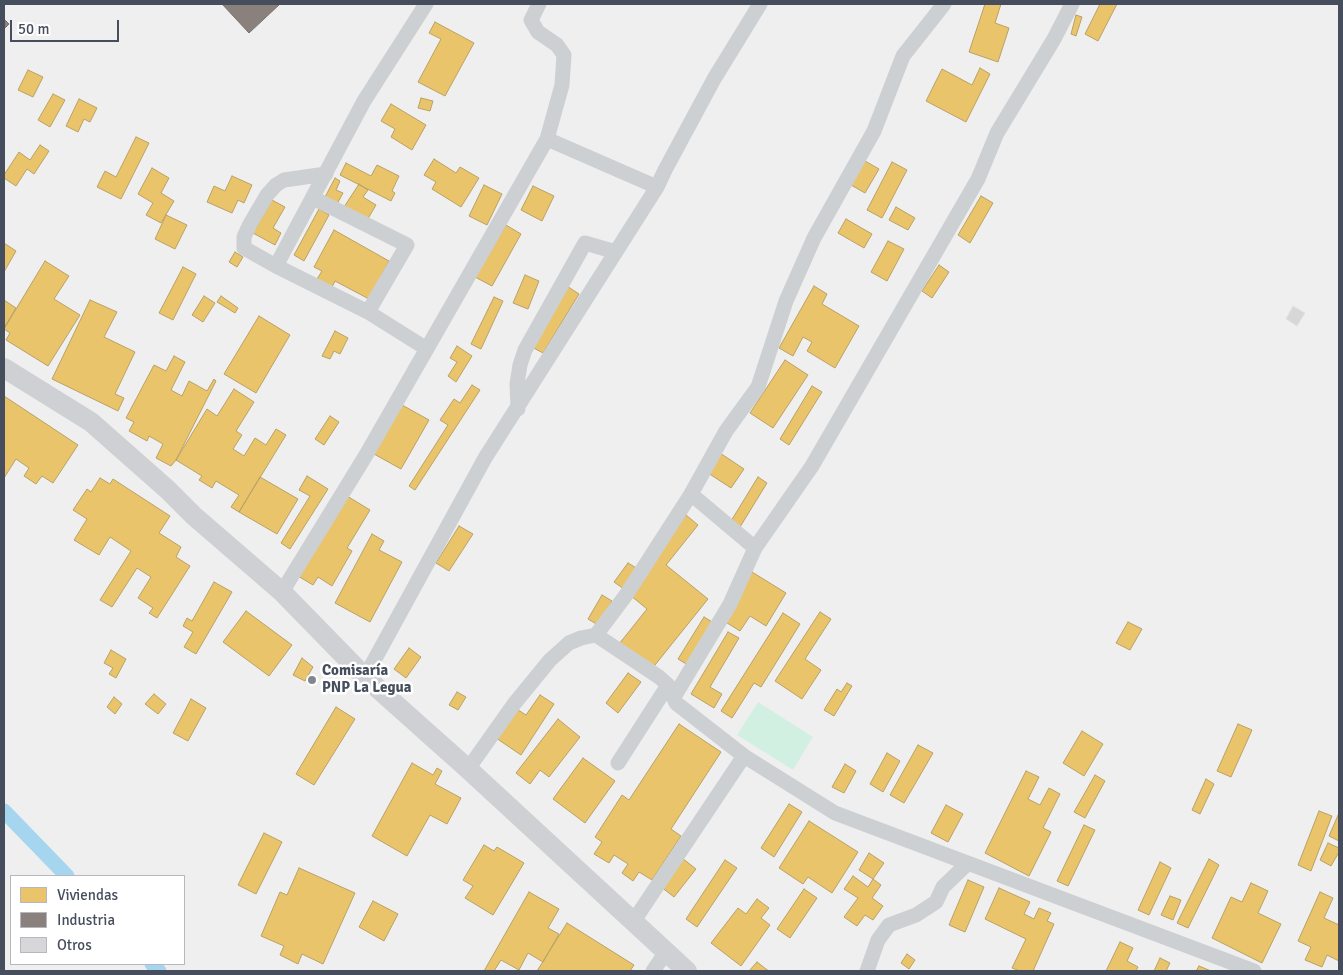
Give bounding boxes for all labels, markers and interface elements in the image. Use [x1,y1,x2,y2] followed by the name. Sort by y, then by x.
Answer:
[12,10,121,42] scale bar
[18,20,49,38] text: 50 m
[322,662,411,697] place label: Comisaría PNP La Legua
[306,674,318,686] marker: Comisaría PNP La Legua
[10,875,185,965] legend
[57,886,118,904] text: Viviendas
[57,911,115,929] text: Industria
[57,936,92,954] text: Otros

